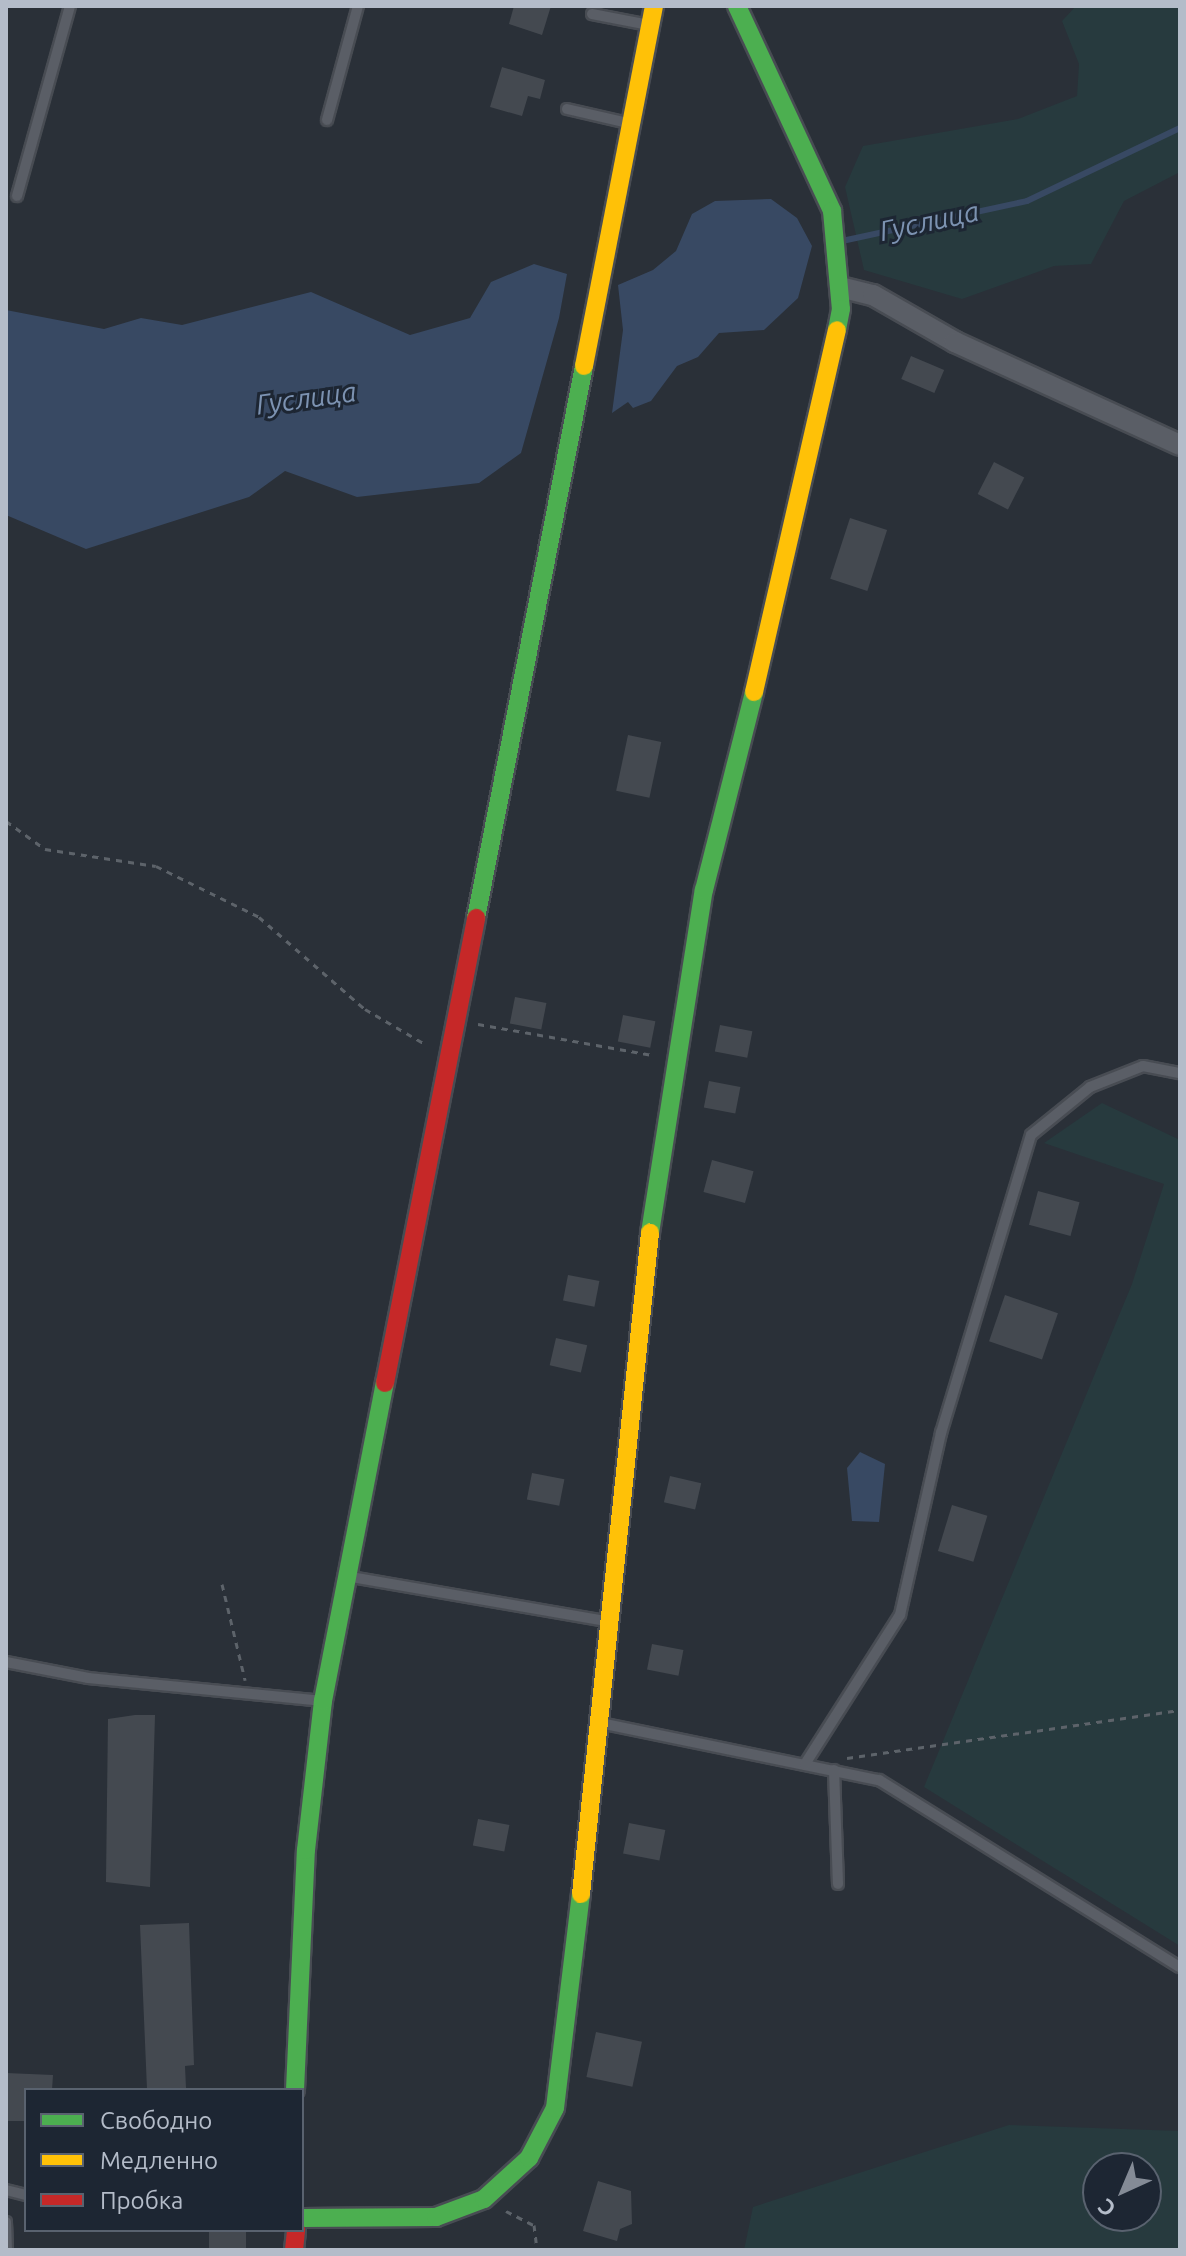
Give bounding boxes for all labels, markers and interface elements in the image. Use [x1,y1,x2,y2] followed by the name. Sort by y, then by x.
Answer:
[876,194,982,248] water label: Гуслица
[254,374,358,422] water label: Гуслица
[24,2088,304,2232] legend
[100,2107,212,2134] text: Свободно
[100,2147,218,2174] text: Медленно
[1082,2152,1162,2232] north arrow
[100,2187,183,2214] text: Пробка
[1093,2194,1120,2222] text: С

